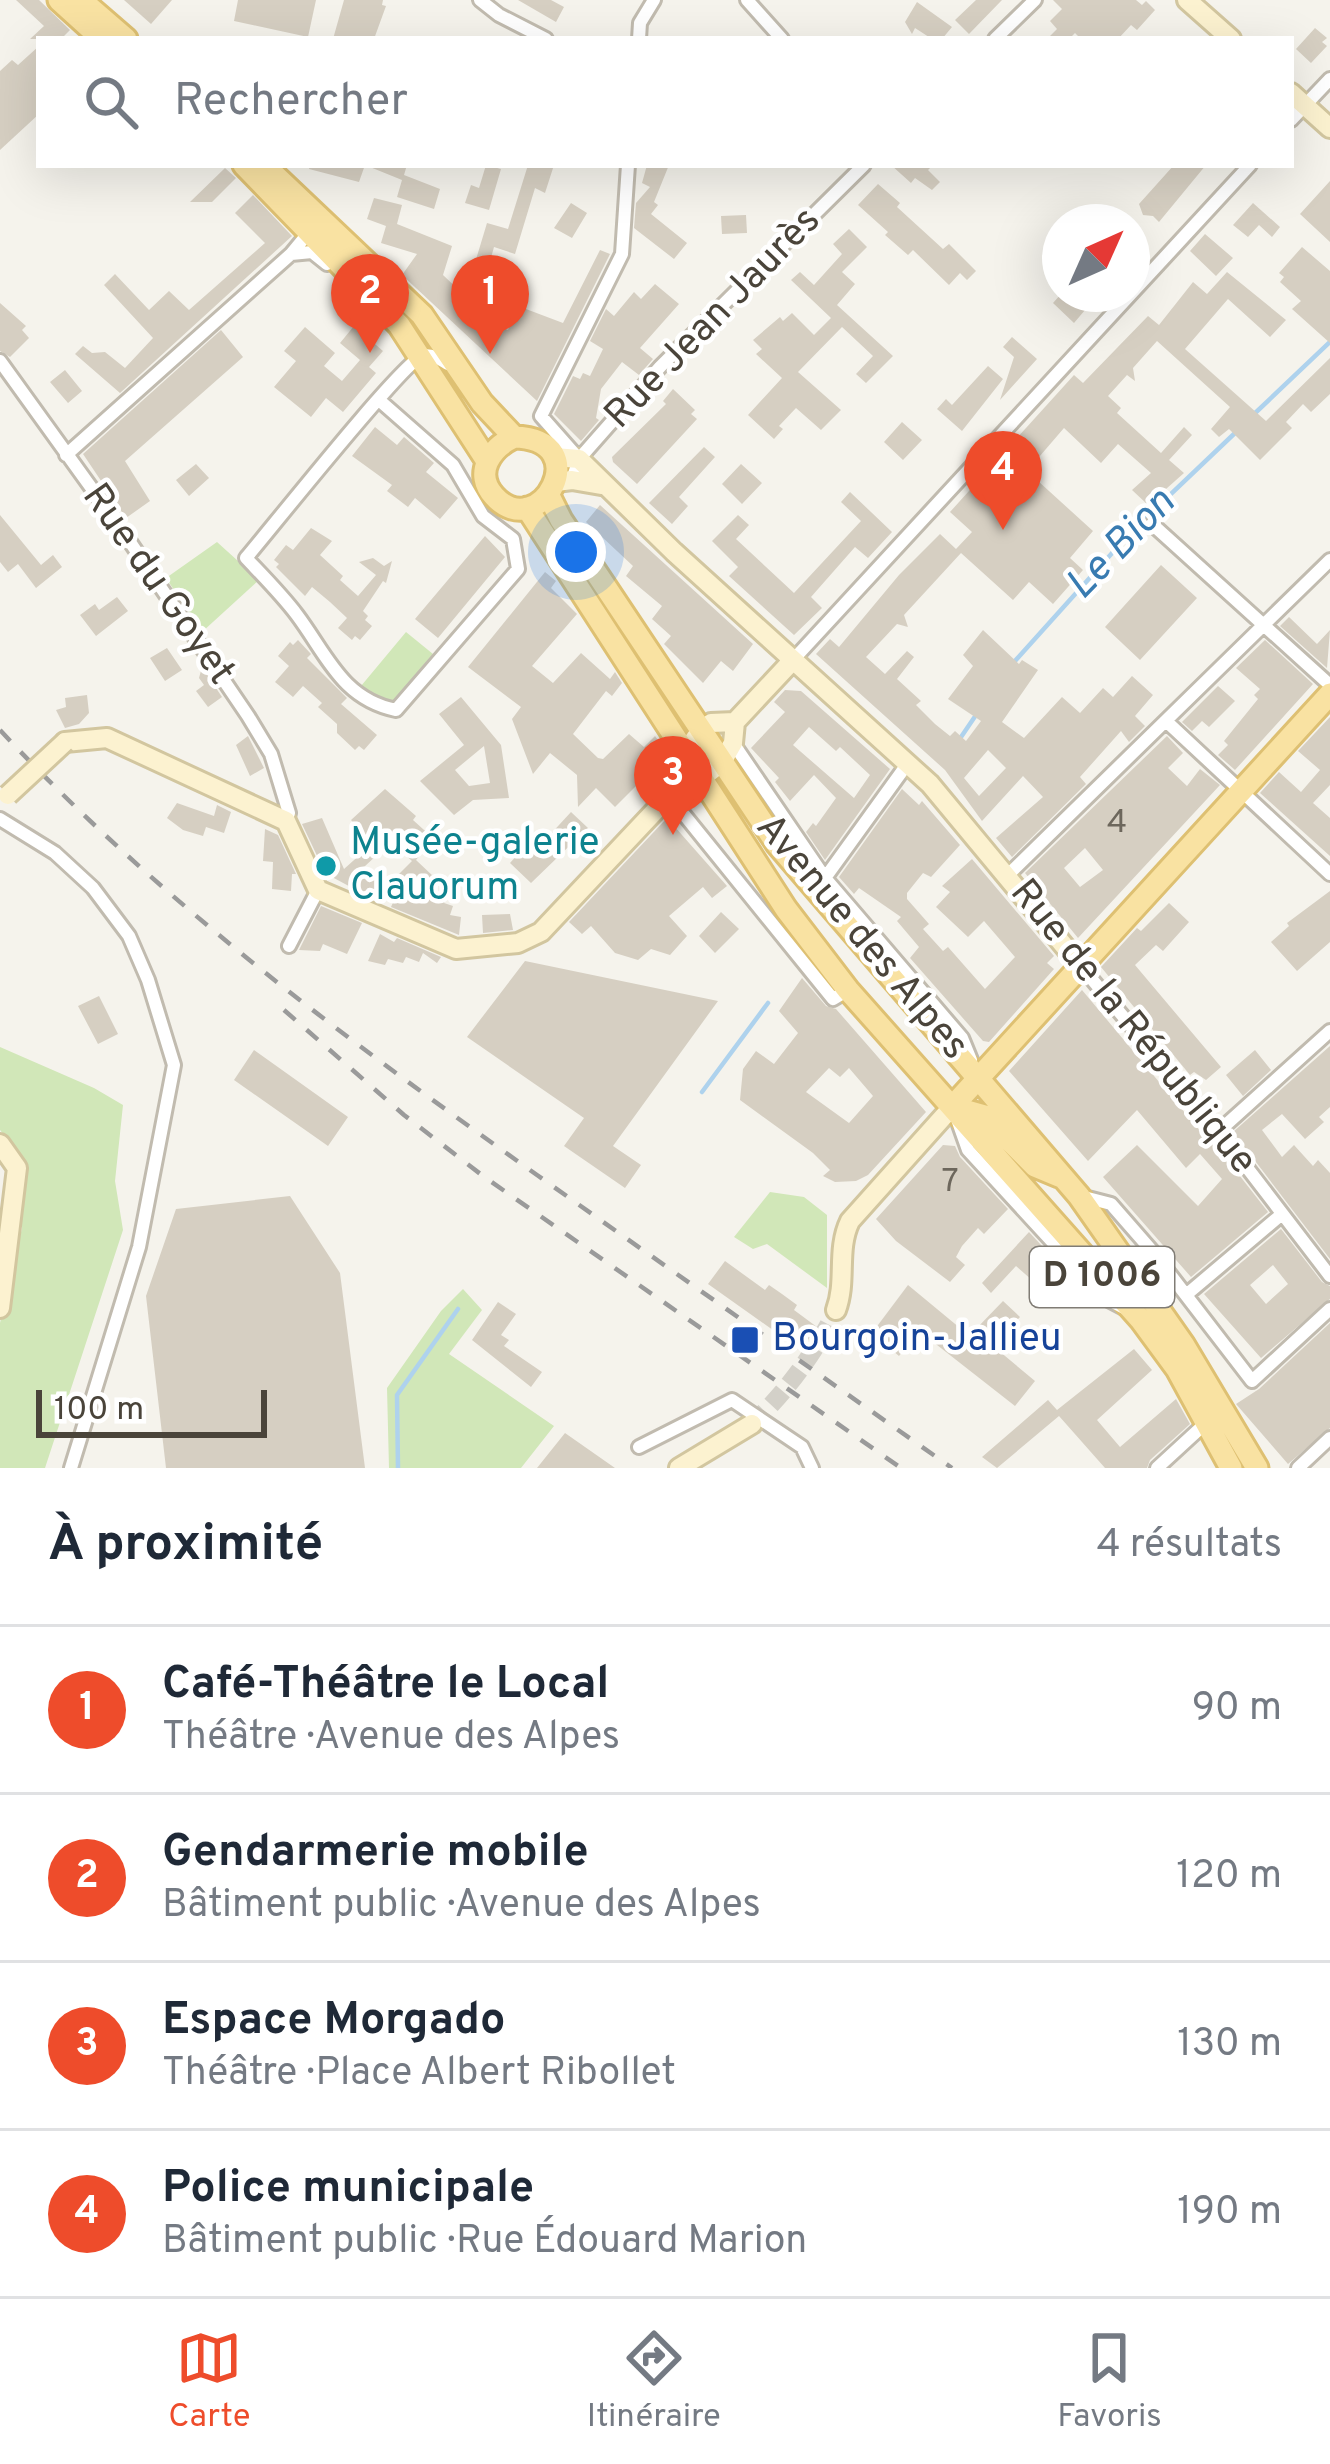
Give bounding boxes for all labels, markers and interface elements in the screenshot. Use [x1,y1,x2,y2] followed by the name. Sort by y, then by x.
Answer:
[36,36,1294,168] search box
[78,69,144,135] icon: search
[174,74,408,131] text: Rechercher
[596,198,832,440] street label: Rue Jean Jaurès
[1042,204,1150,312] north arrow
[331,254,409,353] pin: 2
[451,255,529,354] pin: 1
[964,431,1042,530] pin: 4
[70,475,244,695] street label: Rue du Goyet
[1056,478,1188,612] water label: Le Bion
[546,522,606,582] your location
[634,736,712,835] pin: 3
[1107,803,1127,845] house number: 4
[744,805,978,1071] street label: Avenue des Alpes
[350,820,600,914] place label: Musée-galerie Clauorum
[313,853,339,879] marker: Musée-galerie Clauorum
[998,870,1266,1186] street label: Rue de la République
[941,1162,959,1204] house number: 7
[1030,1247,1174,1307] road number: D 1006
[772,1316,1062,1365] place label: Bourgoin-Jallieu
[729,1324,761,1356] marker: Bourgoin-Jallieu
[36,1384,267,1437] scale bar
[54,1390,144,1432] text: 100 m
[48,1514,323,1579] text: À proximité
[1096,1522,1282,1571] text: 4 résultats
[162,1657,609,1714] text: Café-Théâtre le Local
[79,1685,95,1734] text: 1
[1192,1685,1282,1734] text: 90 m
[162,1714,620,1763] text: Théâtre · Avenue des Alpes
[162,1825,589,1882] text: Gendarmerie mobile
[75,1853,99,1902] text: 2
[1176,1853,1282,1902] text: 120 m
[162,1882,761,1931] text: Bâtiment public · Avenue des Alpes
[162,1993,505,2050] text: Espace Morgado
[75,2021,99,2070] text: 3
[1177,2021,1282,2070] text: 130 m
[162,2050,676,2099] text: Théâtre · Place Albert Ribollet
[162,2161,534,2218] text: Police municipale
[74,2189,100,2238] text: 4
[1177,2189,1282,2238] text: 190 m
[162,2218,807,2267] text: Bâtiment public · Rue Édouard Marion
[168,2325,251,2439] tab: Carte
[587,2325,721,2439] tab: Itinéraire
[1057,2325,1162,2439] tab: Favoris

